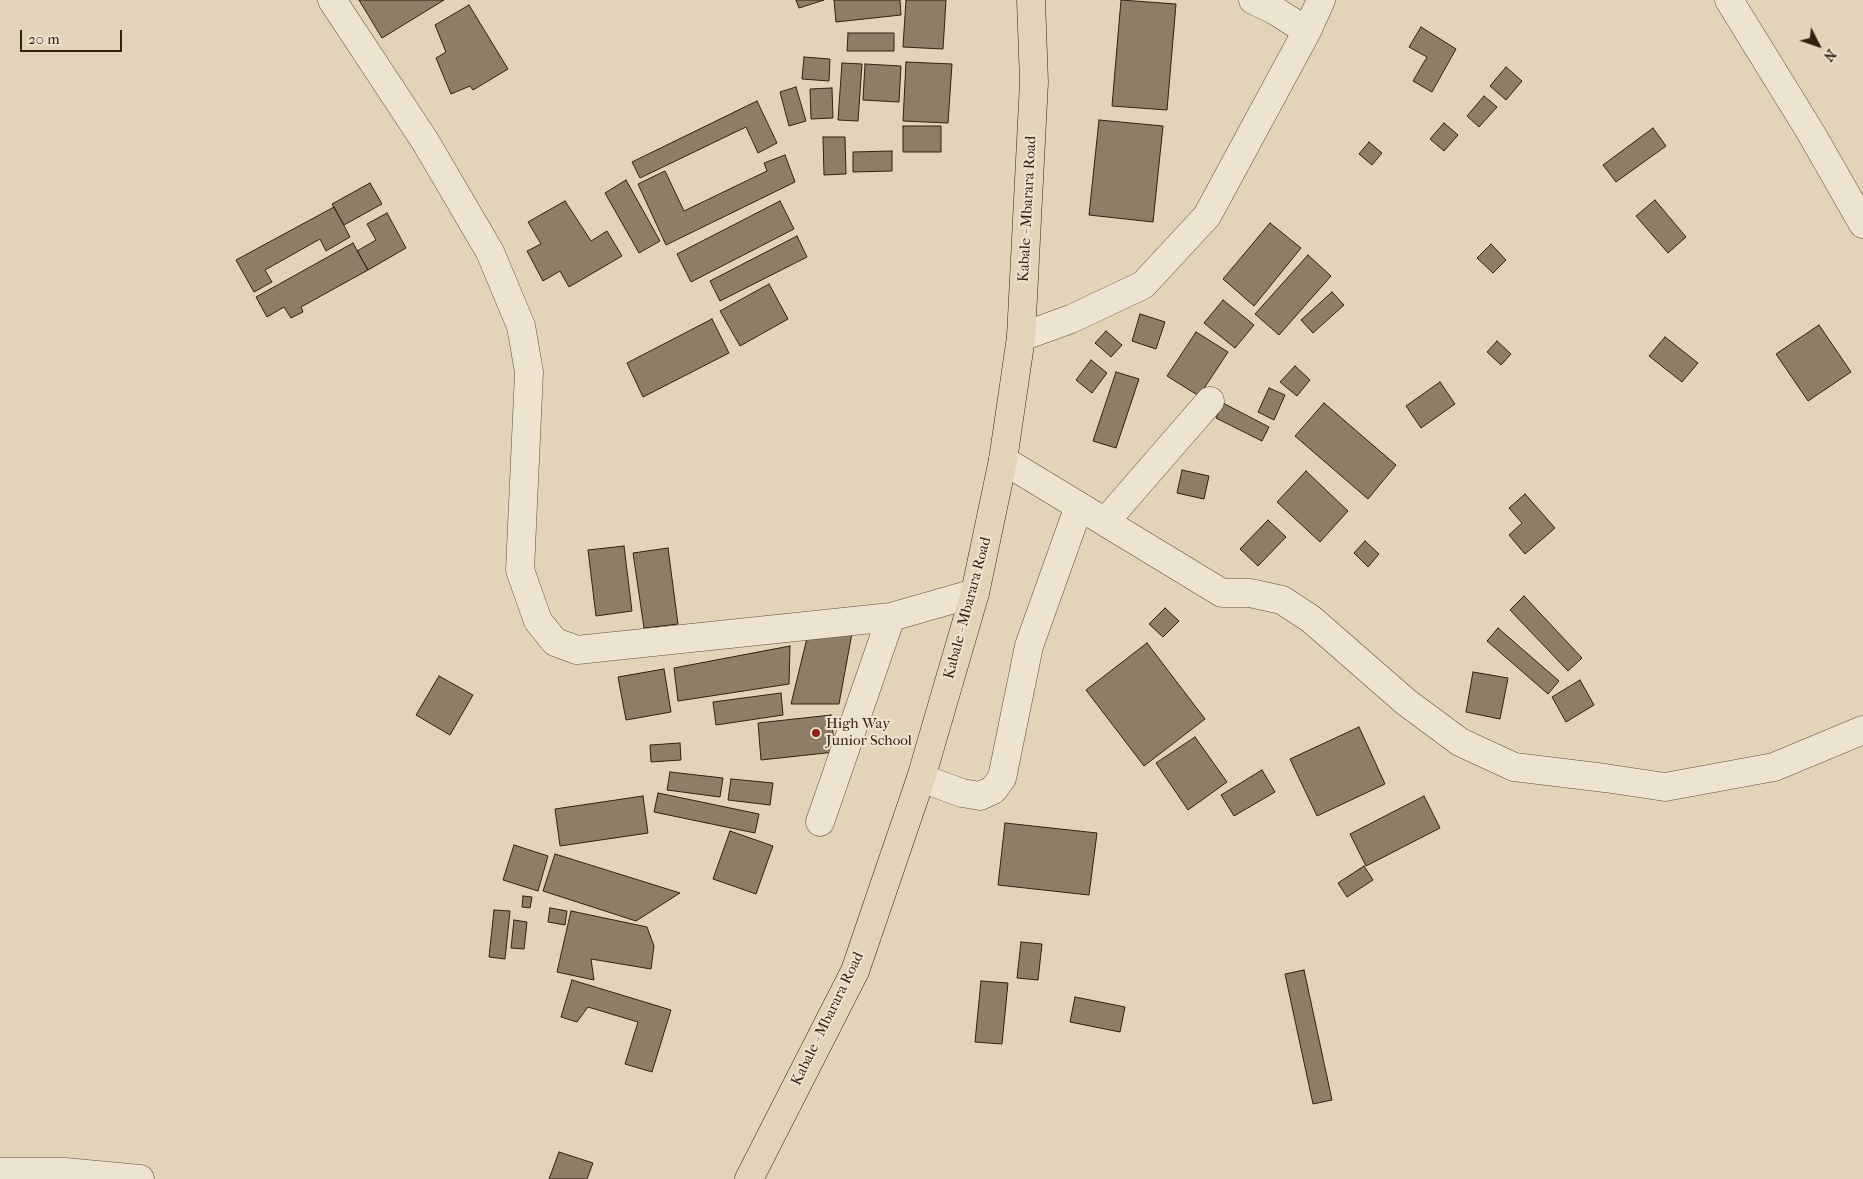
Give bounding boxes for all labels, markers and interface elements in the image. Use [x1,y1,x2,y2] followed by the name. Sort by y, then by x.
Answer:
[22,20,125,52] scale bar
[1793,20,1843,70] north arrow
[28,30,60,48] text: 20 m
[1820,46,1840,65] text: N
[1015,135,1041,283] street label: Kabale - Mbarara Road
[940,535,996,681] street label: Kabale - Mbarara Road
[826,715,912,750] place label: High Way Junior School
[810,727,822,739] marker: High Way Junior School
[788,949,868,1089] street label: Kabale - Mbarara Road

